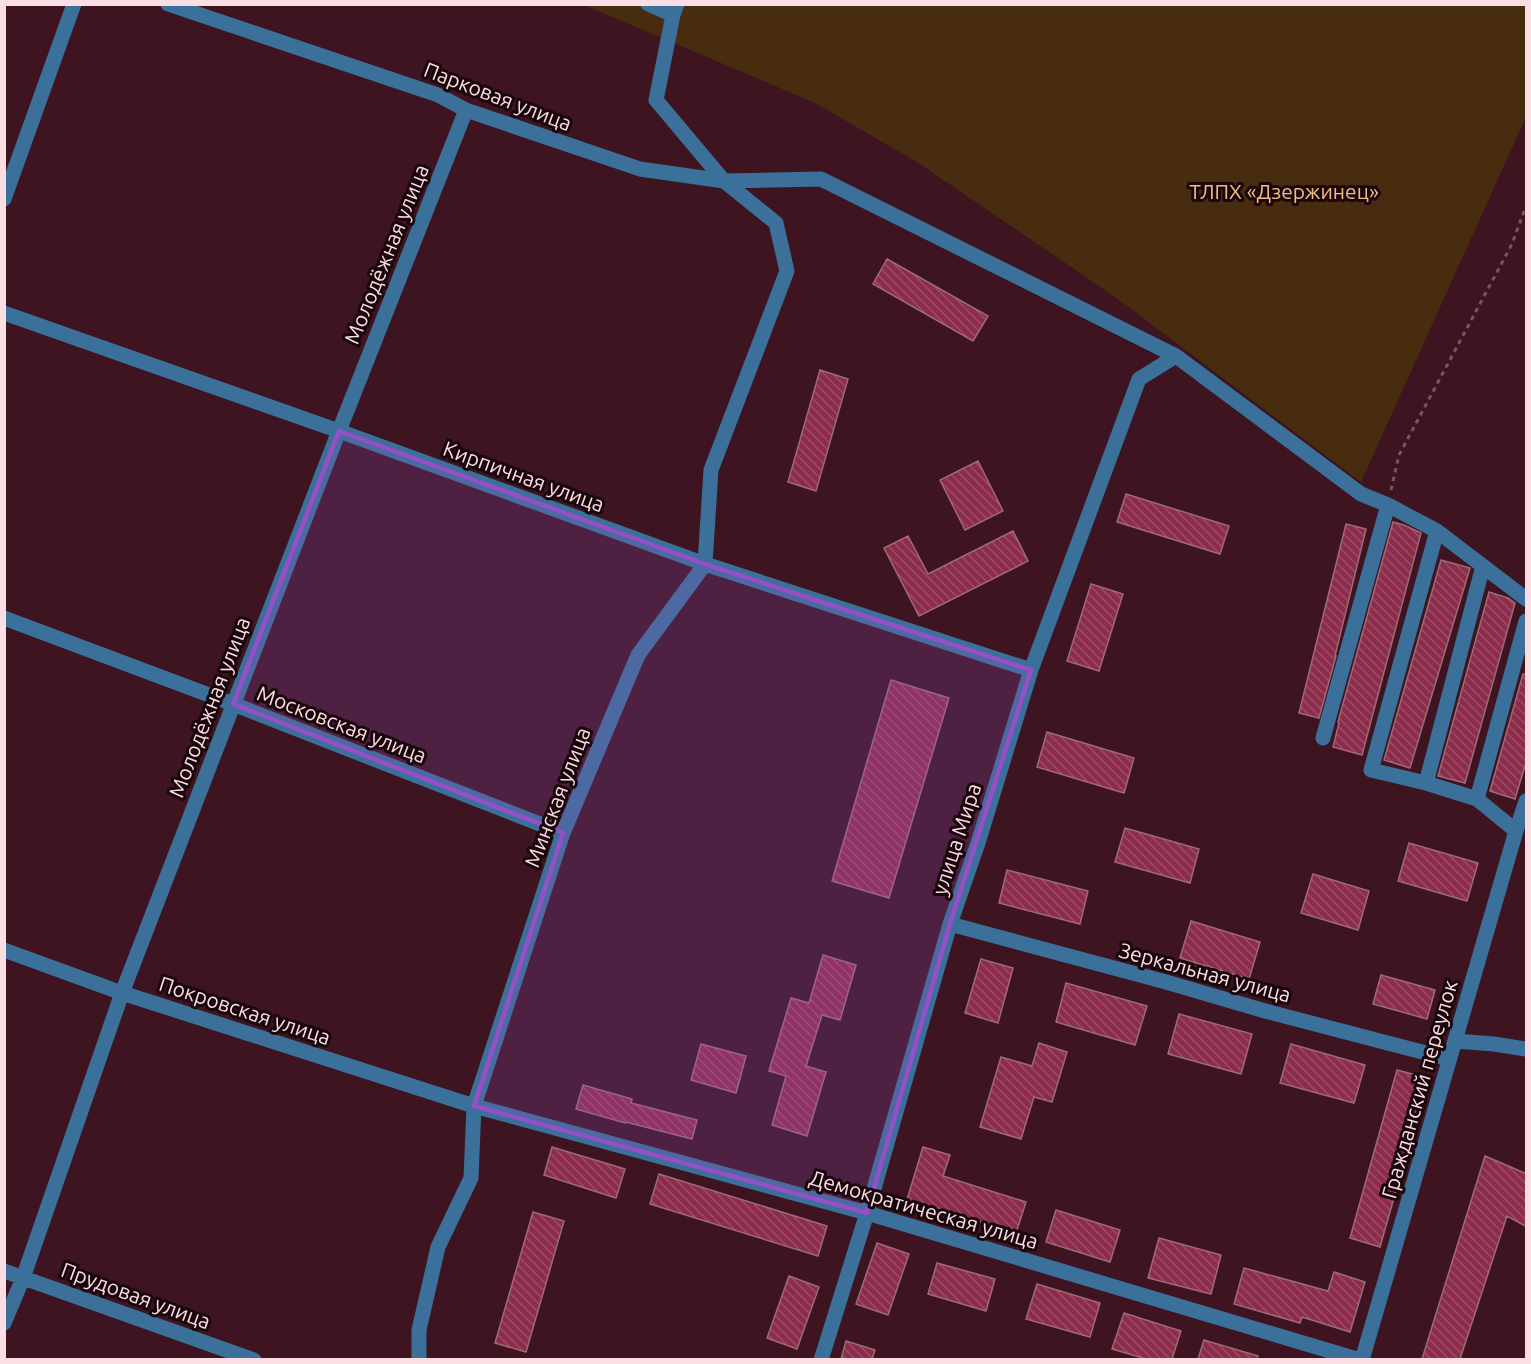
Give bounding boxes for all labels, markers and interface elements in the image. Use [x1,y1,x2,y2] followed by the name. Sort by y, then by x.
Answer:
[421,57,575,135] street label: Парковая улица
[339,161,433,347] street label: Молодёжная улица
[1189,179,1379,203] park label: ТЛПХ «Дзержинец»
[440,436,608,516] street label: Кирпичная улица
[164,613,254,801] street label: Молодёжная улица
[254,681,430,767] street label: Московская улица
[519,724,595,870] street label: Минская улица
[927,780,985,898] street label: улица Мира
[1116,937,1294,1007] street label: Зеркальная улица
[156,971,334,1049] street label: Покровская улица
[1376,977,1462,1201] street label: Гражданский переулок
[807,1165,1041,1253] street label: Демократическая улица
[58,1257,214,1333] street label: Прудовая улица

